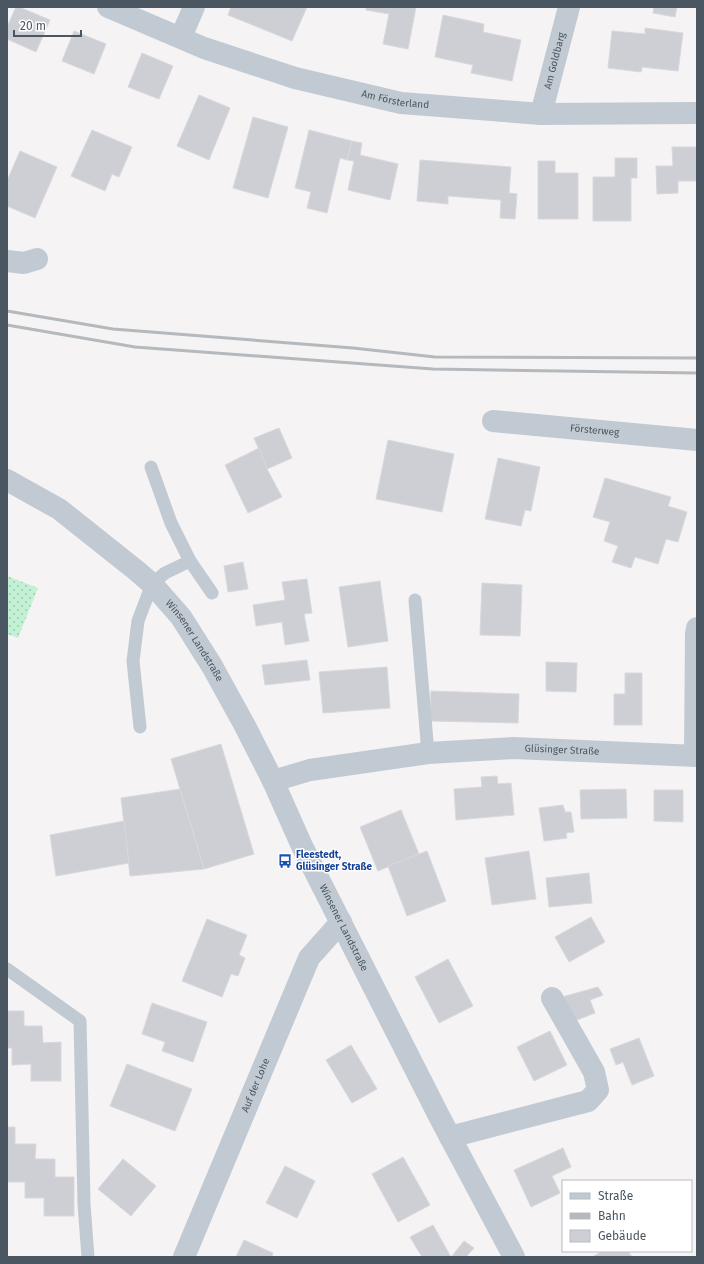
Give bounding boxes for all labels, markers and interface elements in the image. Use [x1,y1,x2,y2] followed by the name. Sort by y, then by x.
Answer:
[14,12,81,38] scale bar
[20,19,46,33] text: 20 m
[542,30,568,90] street label: Am Goldbarg
[360,88,430,111] street label: Am Försterland
[569,422,621,439] street label: Försterweg
[163,597,225,684] street label: Winsener Landstraße
[524,742,600,758] street label: Glüsinger Straße
[296,849,373,873] place label: Fleestedt, Glüsinger Straße
[277,853,293,869] bus stop icon: Fleestedt, Glüsinger Straße
[316,882,371,973] street label: Winsener Landstraße
[239,1057,272,1114] street label: Auf der Lohe
[562,1180,692,1252] legend
[598,1189,633,1203] text: Straße
[598,1209,626,1223] text: Bahn
[598,1229,646,1243] text: Gebäude

